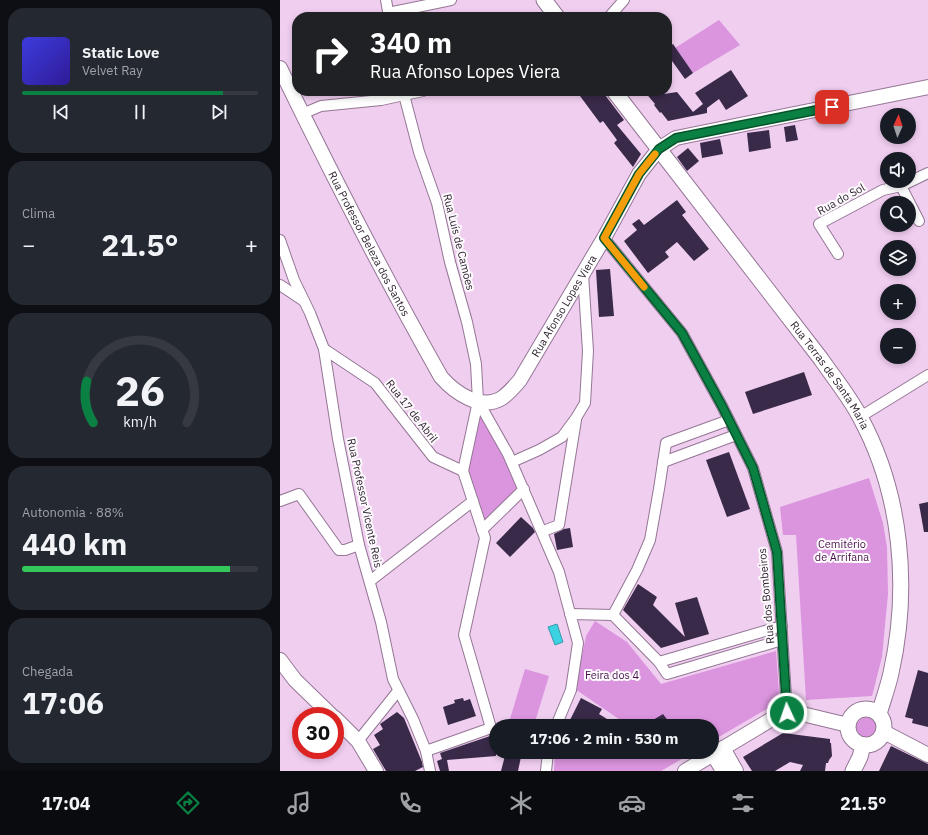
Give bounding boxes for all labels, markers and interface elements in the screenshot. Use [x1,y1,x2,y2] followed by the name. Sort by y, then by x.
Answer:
[370,24,452,61] text: 340 m
[304,28,356,80] icon: right
[82,43,159,62] text: Static Love
[370,60,560,83] text: Rua Afonso Lopes Viera
[82,62,143,79] text: Velvet Ray
[815,90,849,124] pin
[821,96,843,118] icon: arrive
[50,101,72,123] icon: previous
[129,101,151,123] icon: pause
[208,101,230,123] icon: next
[880,108,916,144] north arrow
[880,108,916,364] map controls
[880,152,916,188] button: sound
[325,169,413,319] street label: Rua Professor Beleza dos Santos
[815,180,867,218] street label: Rua do Sol
[440,192,478,292] street label: Rua Luís de Camões
[880,196,916,232] button: search
[22,205,55,222] text: Clima
[101,225,179,264] text: 21.5°
[22,230,35,259] text: −
[245,230,258,259] text: +
[880,240,916,276] button: layers
[528,252,600,359] street label: Rua Afonso Lopes Viera
[880,284,916,320] button: +
[787,318,872,432] street label: Rua Terras de Santa Maria
[880,328,916,364] button: −
[115,363,165,417] text: 26
[383,377,441,445] street label: Rua 17 de Abril
[123,412,157,431] text: km/h
[344,437,386,569] street label: Rua Professor Vicente Reis
[22,504,124,521] text: Autonomia · 88%
[22,524,127,563] text: 440 km
[815,537,869,564] park label: Cemitério de Arrifana
[755,548,777,644] street label: Rua dos Bombeiros
[22,663,73,680] text: Chegada
[585,668,640,682] park label: Feira dos 4
[22,683,104,722] text: 17:06
[766,692,808,734] position arrow
[292,707,344,759] speed limit sign: 30
[530,729,678,748] text: 17:06 · 2 min · 530 m
[174,789,202,817] icon: directions
[285,789,313,817] icon: music
[396,789,424,817] icon: phone
[507,789,535,817] icon: climate
[618,789,646,817] icon: car
[729,789,757,817] icon: filters
[42,792,91,815] text: 17:04
[840,792,886,815] text: 21.5°

